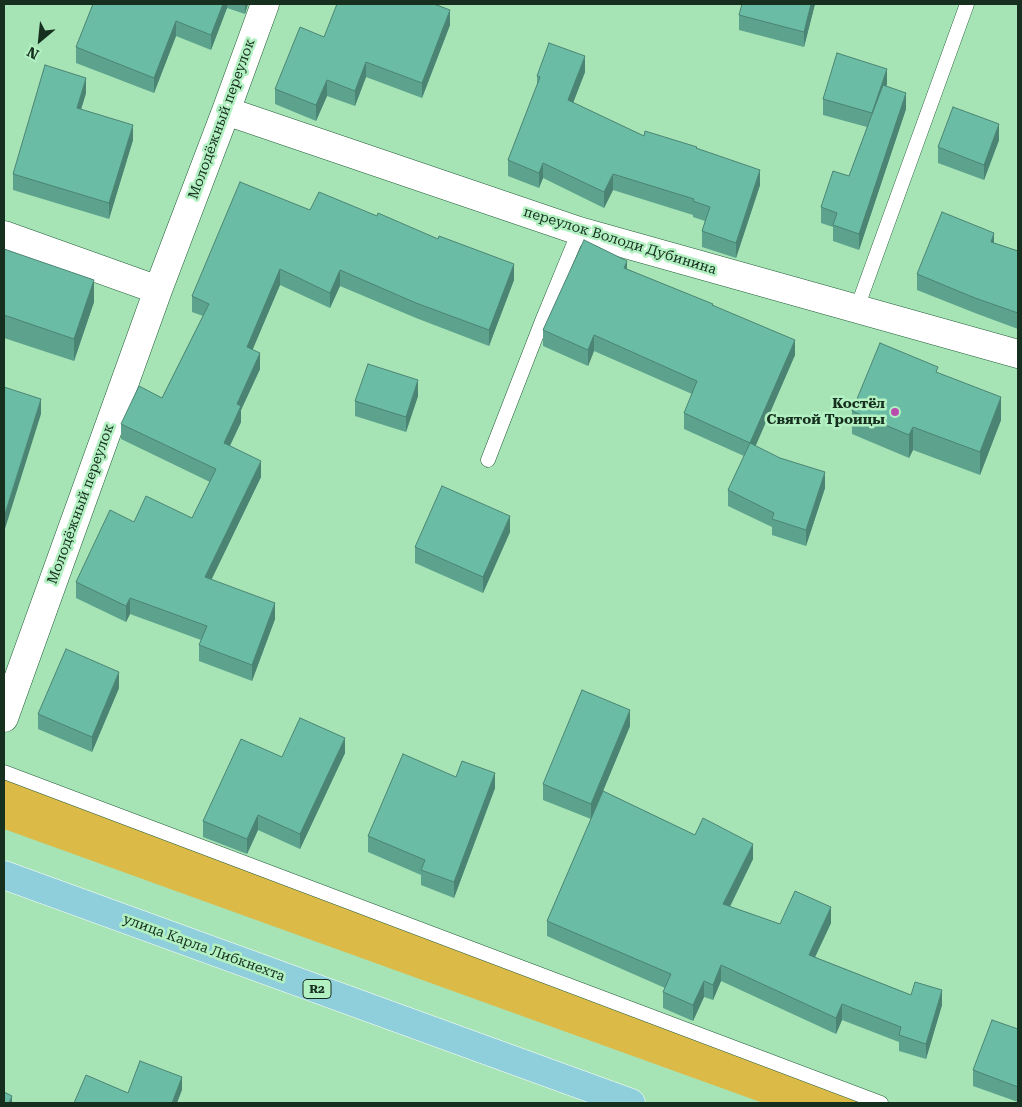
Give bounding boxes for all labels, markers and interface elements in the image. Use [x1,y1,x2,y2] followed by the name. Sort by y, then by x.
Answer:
[15,15,65,65] north arrow
[185,36,259,202] street label: Молодёжный переулок
[24,44,41,63] text: N
[522,204,718,278] street label: переулок Володи Дубинина
[767,396,885,428] place label: Костёл Святой Троицы
[889,406,901,418] marker: Костёл Святой Троицы
[44,421,118,587] street label: Молодёжный переулок
[121,911,287,985] street label: улица Карла Либкнехта
[303,980,331,999] road number: R2

